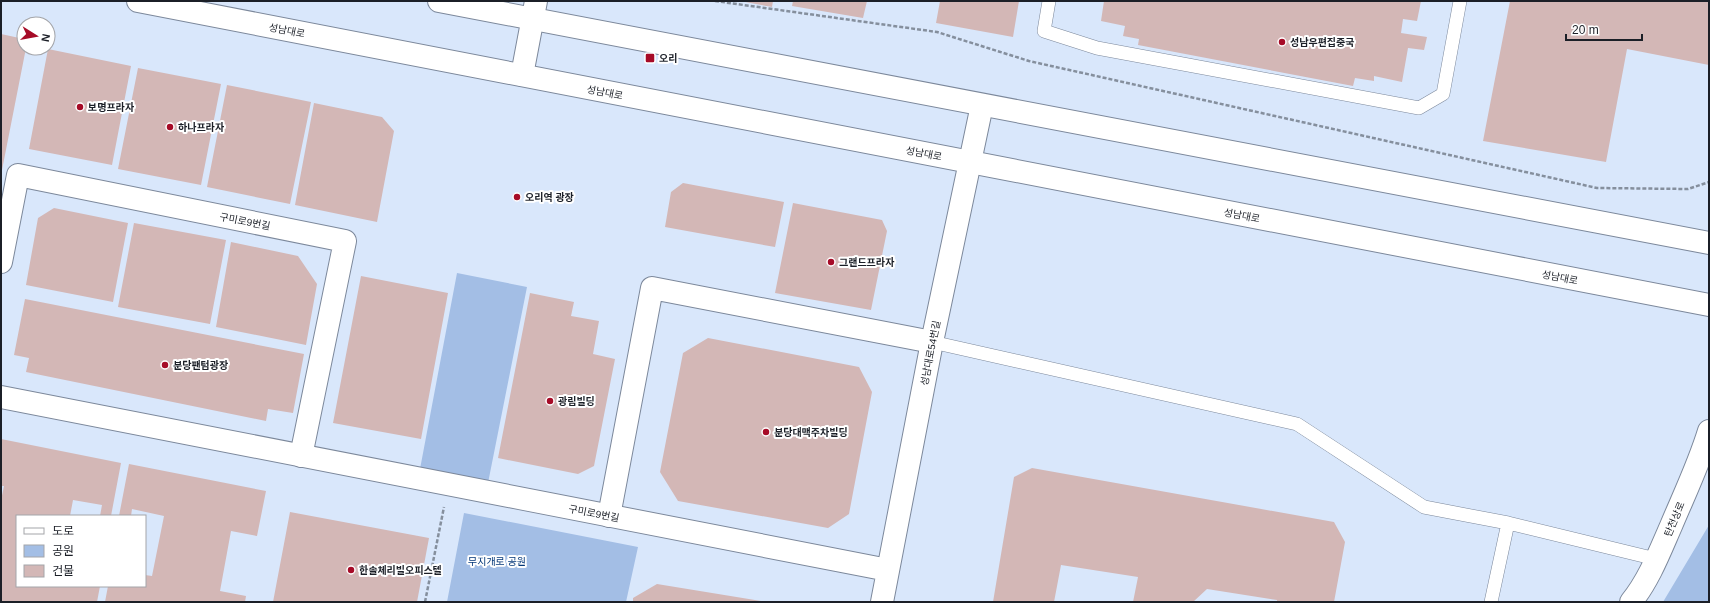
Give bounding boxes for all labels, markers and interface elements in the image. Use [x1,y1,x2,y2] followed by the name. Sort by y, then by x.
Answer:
[16,16,56,56] north arrow
[1566,16,1642,42] scale bar
[268,22,306,39] street label: 성남대로
[1572,23,1599,37] text: 20 m
[39,33,52,43] text: N
[1277,37,1287,47] marker: 성남우편집중국
[1290,37,1354,48] place label: 성남우편집중국
[644,52,656,64] marker: 오리
[659,53,677,64] place label: 오리
[586,84,624,101] street label: 성남대로
[75,102,85,112] marker: 보명프라자
[88,102,135,113] place label: 보명프라자
[165,122,175,132] marker: 하나프라자
[178,122,225,133] place label: 하나프라자
[905,145,943,162] street label: 성남대로
[512,192,522,202] marker: 오리역 광장
[525,192,574,203] place label: 오리역 광장
[1223,207,1261,224] street label: 성남대로
[219,211,271,232] street label: 구미로9번길
[826,257,836,267] marker: 그랜드프라자
[839,257,895,268] place label: 그랜드프라자
[1541,269,1579,286] street label: 성남대로
[919,319,942,387] street label: 성남대로54번길
[160,360,170,370] marker: 분당팬텀광장
[173,360,228,371] place label: 분당팬텀광장
[545,396,555,406] marker: 광림빌딩
[558,396,595,407] place label: 광림빌딩
[761,427,771,437] marker: 분당대맥주차빌딩
[774,427,848,438] place label: 분당대맥주차빌딩
[1662,500,1687,538] street label: 탄천상로
[568,503,620,524] street label: 구미로9번길
[16,515,146,587] legend
[52,524,74,538] text: 도로
[52,544,74,558] text: 공원
[468,556,526,567] park label: 무지개로 공원
[52,564,74,578] text: 건물
[346,565,356,575] marker: 한솔체리빌오피스텔
[359,565,442,576] place label: 한솔체리빌오피스텔

